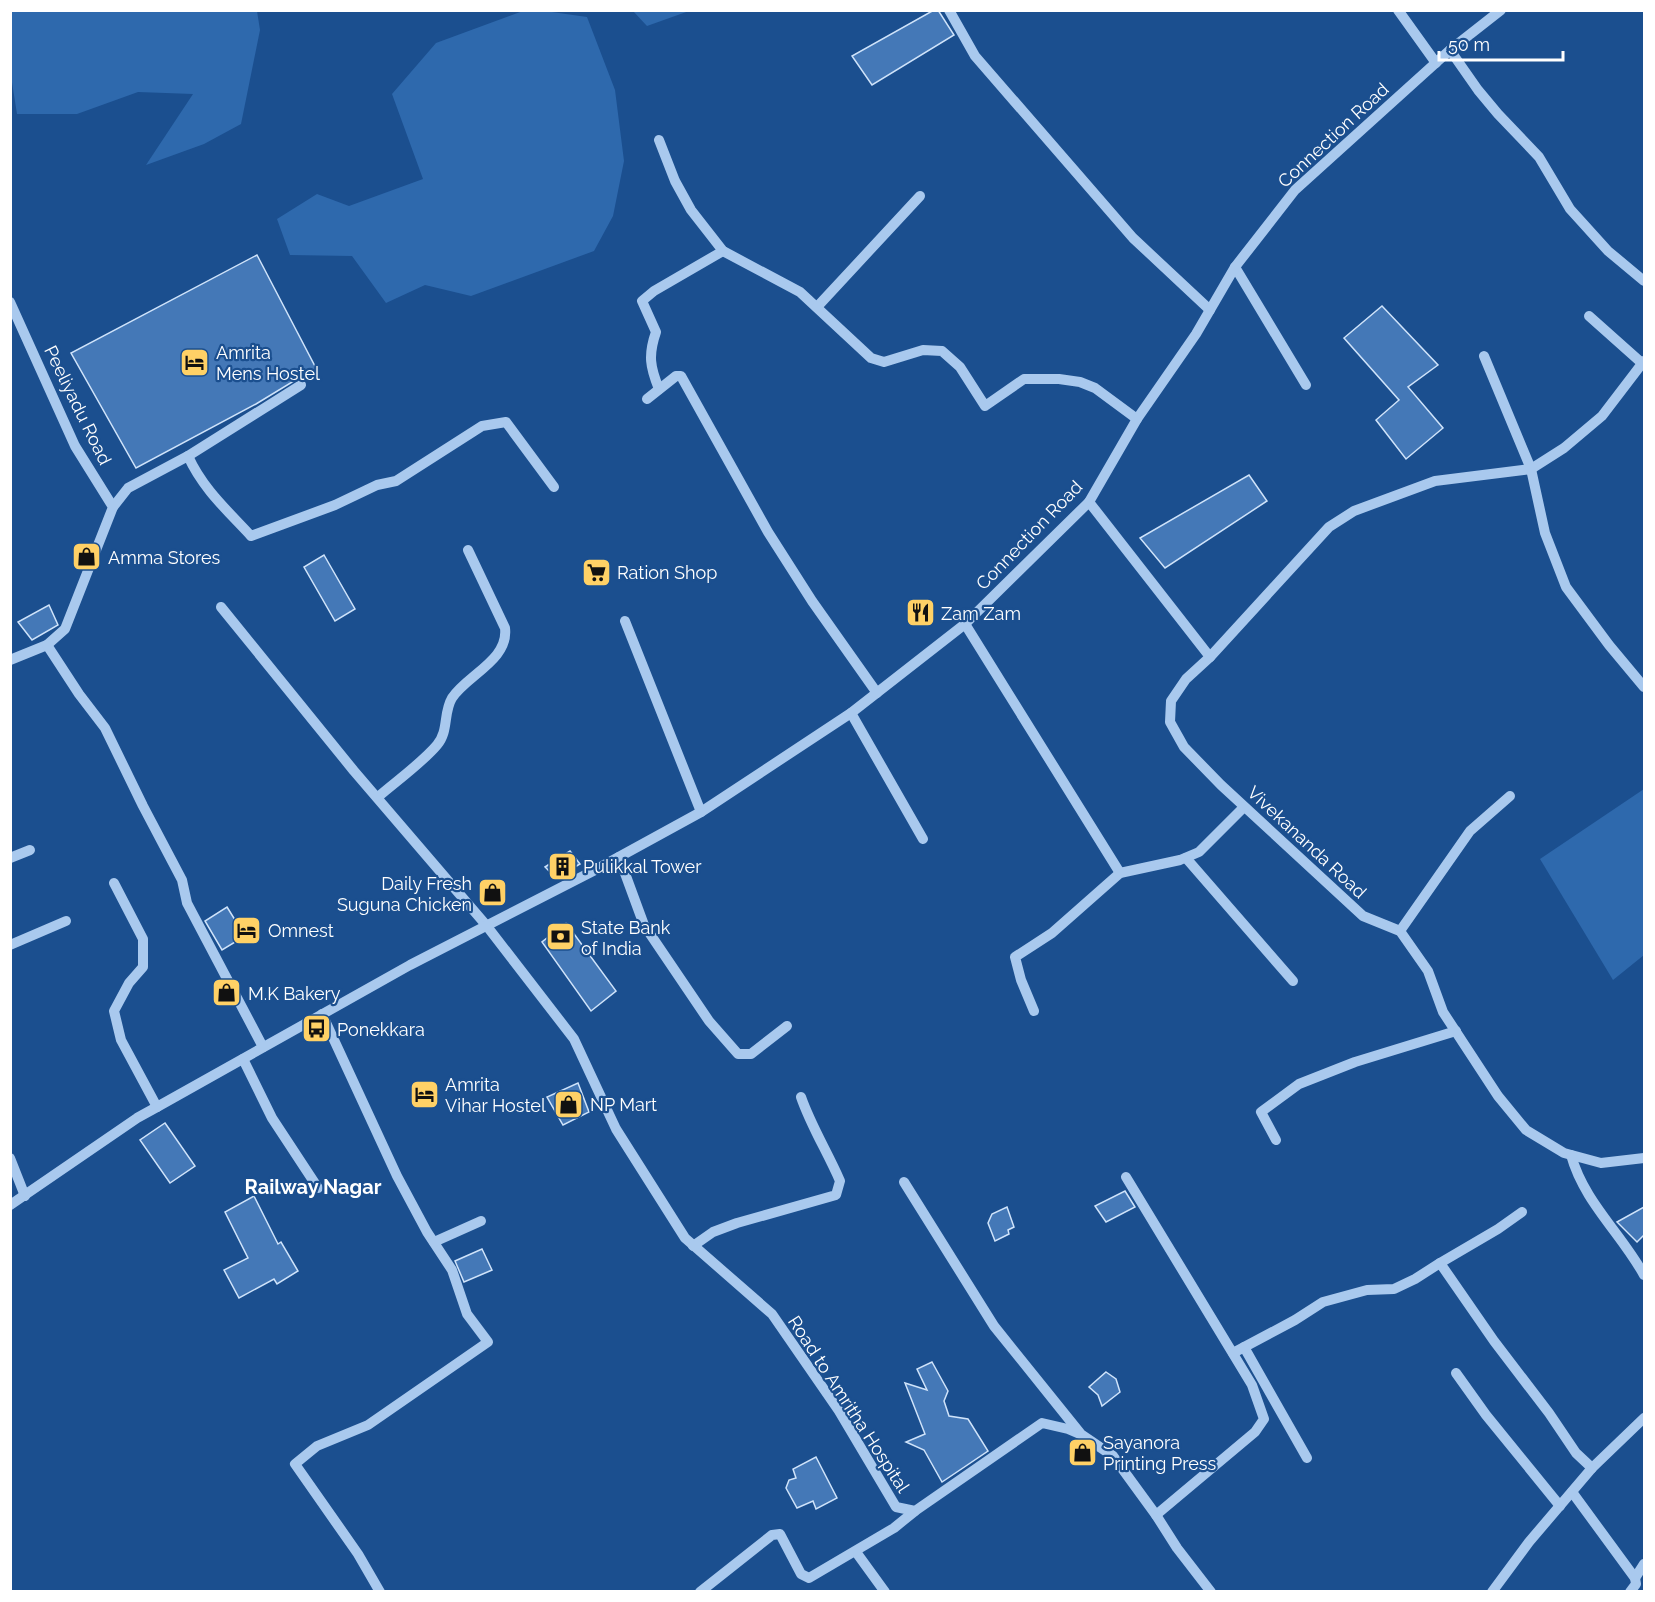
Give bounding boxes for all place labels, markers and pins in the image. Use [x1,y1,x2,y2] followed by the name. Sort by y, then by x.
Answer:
[216,342,320,384] place label: Amrita Mens Hostel
[179,346,211,378] hotel icon: Amrita Mens Hostel
[71,541,103,573] shop icon: Amma Stores
[108,547,221,568] place label: Amma Stores
[580,556,612,588] supermarket icon: Ration Shop
[617,562,717,583] place label: Ration Shop
[904,597,936,629] restaurant icon: Zam Zam
[941,603,1021,624] place label: Zam Zam
[546,850,578,882] building icon: Pulikkal Tower
[583,856,702,877] place label: Pulikkal Tower
[337,873,472,915] place label: Daily Fresh Suguna Chicken
[477,877,509,909] shop icon: Daily Fresh Suguna Chicken
[231,914,263,946] hotel icon: Omnest
[581,917,671,959] place label: State Bank of India
[268,920,334,941] place label: Omnest
[544,921,576,953] bank icon: State Bank of India
[211,977,243,1009] shop icon: M.K Bakery
[248,983,341,1004] place label: M.K Bakery
[300,1013,332,1045] bus stop icon: Ponekkara
[337,1019,425,1040] place label: Ponekkara
[445,1074,546,1116] place label: Amrita Vihar Hostel
[408,1078,440,1110] hotel icon: Amrita Vihar Hostel
[553,1088,585,1120] shop icon: NP Mart
[590,1094,657,1115] place label: NP Mart
[1103,1432,1216,1474] place label: Sayanora Printing Press
[1066,1436,1098,1468] shop icon: Sayanora Printing Press

